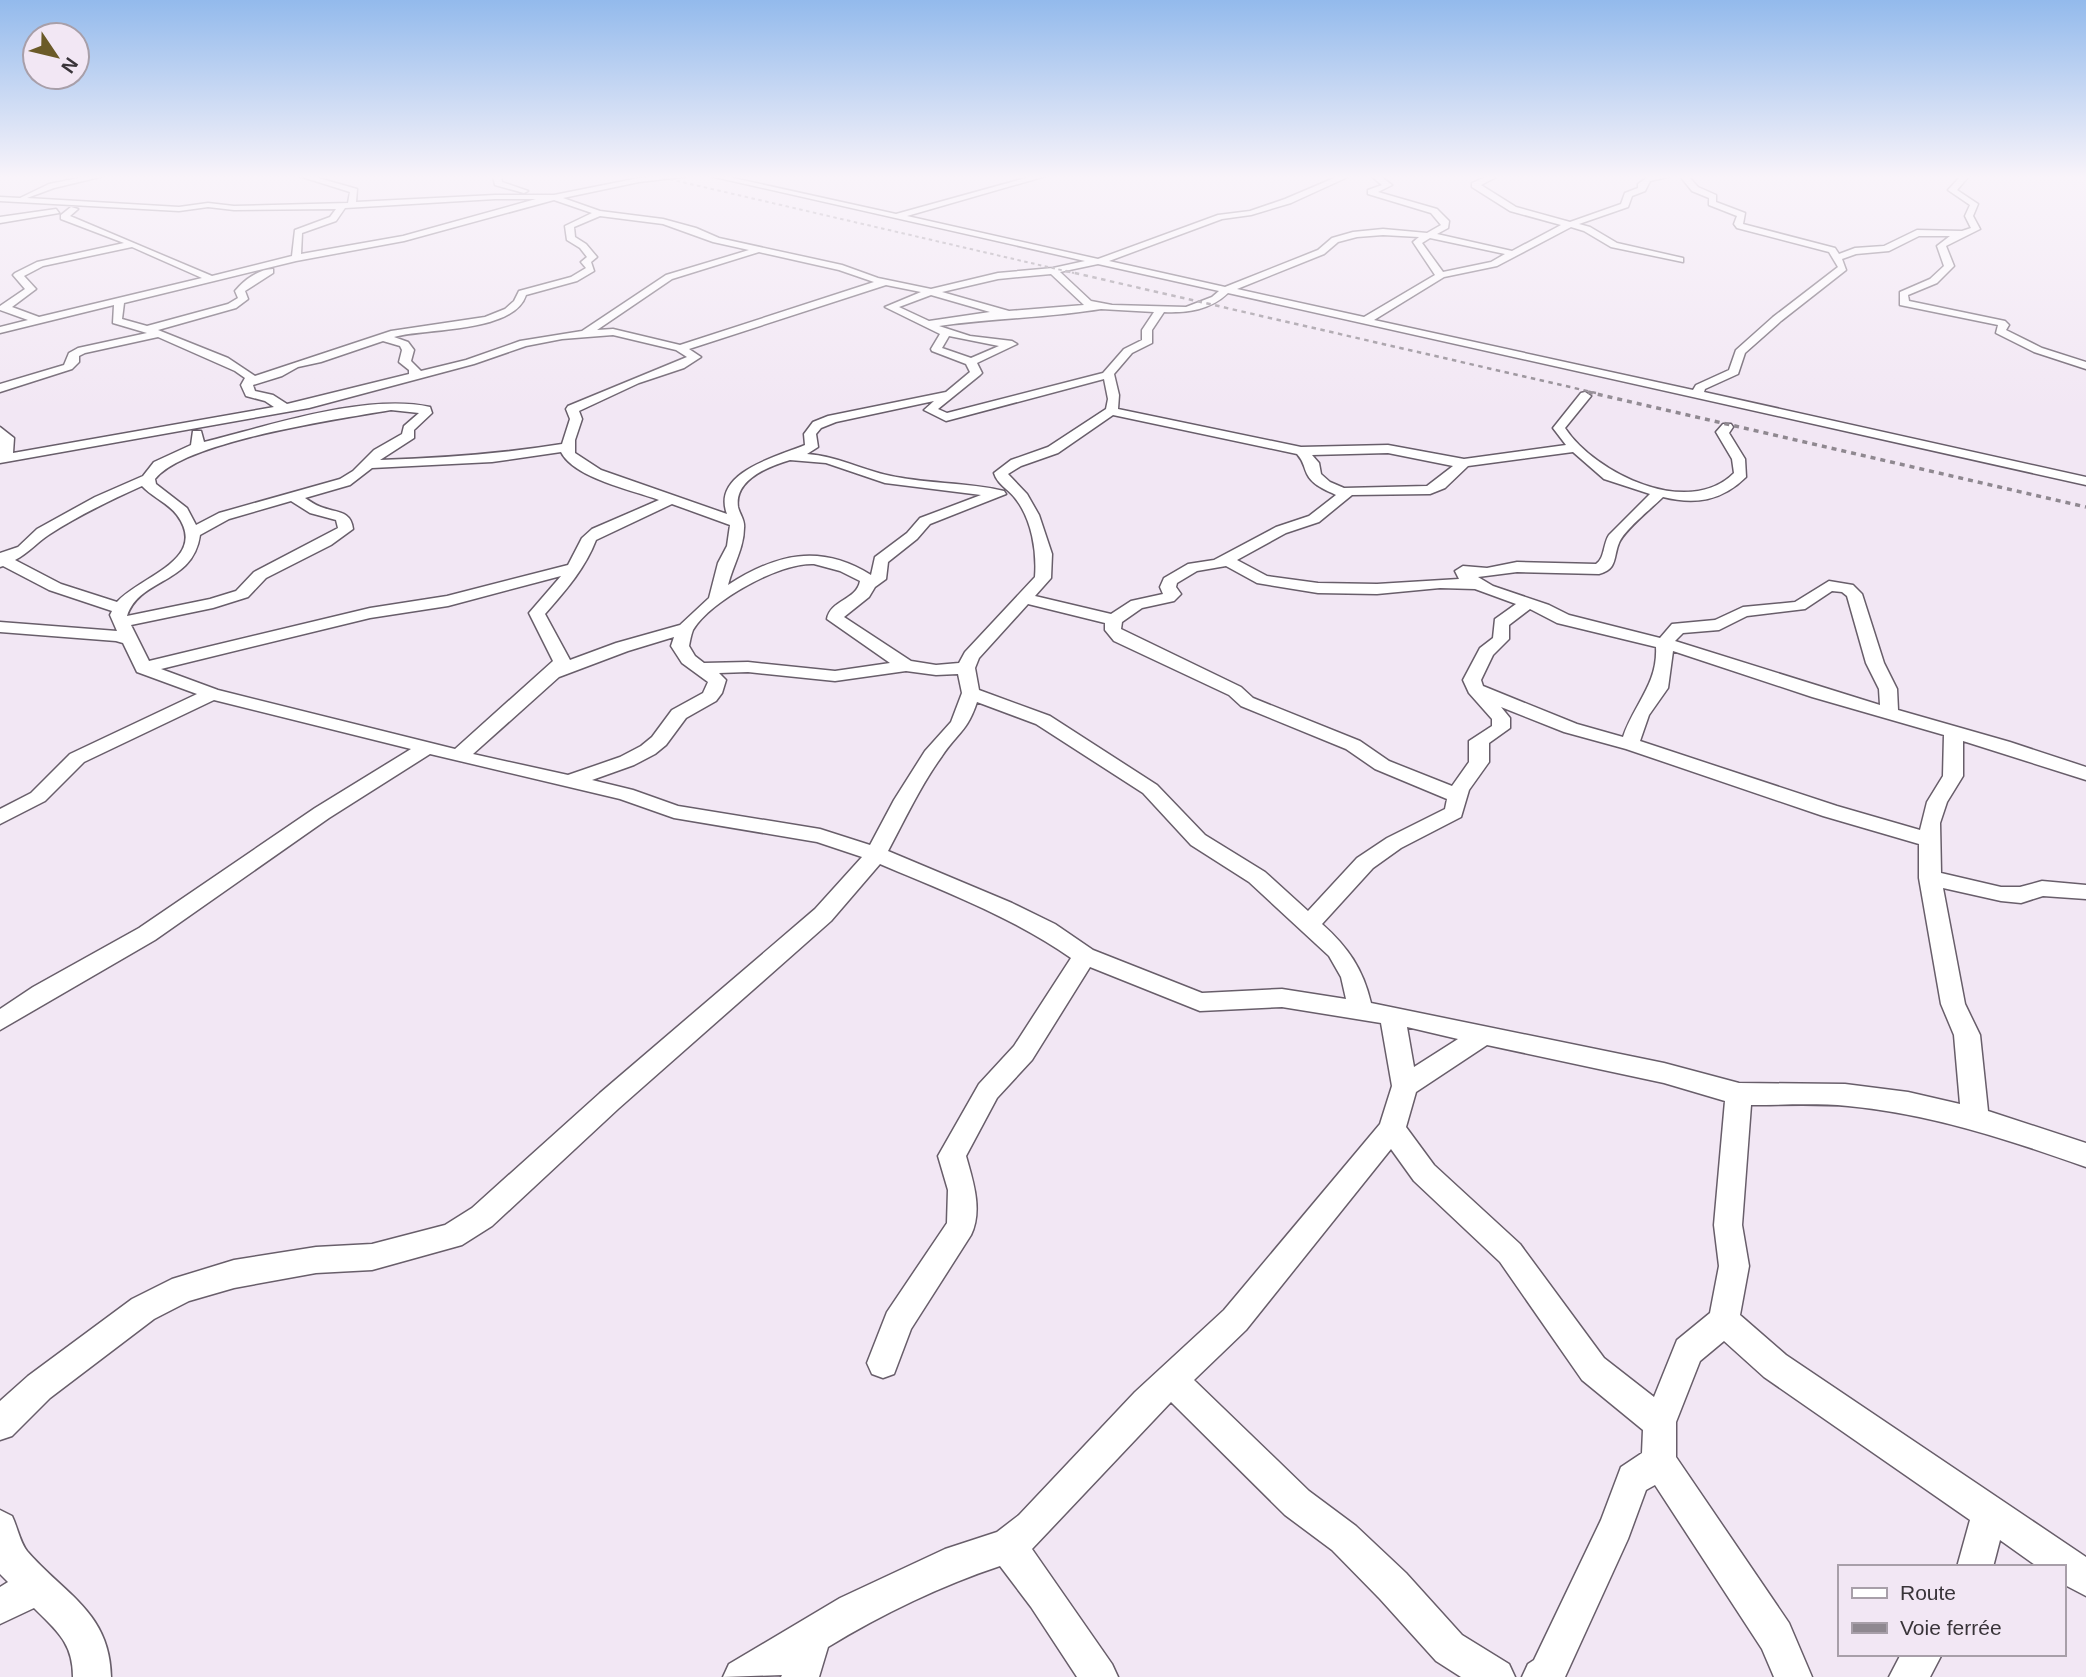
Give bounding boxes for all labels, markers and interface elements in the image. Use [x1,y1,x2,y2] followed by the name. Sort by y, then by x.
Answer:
[21,21,91,91] north arrow
[57,54,82,77] text: N
[1838,1565,2065,1656] legend
[1900,1581,1956,1604] text: Route
[1900,1616,2002,1639] text: Voie ferrée

